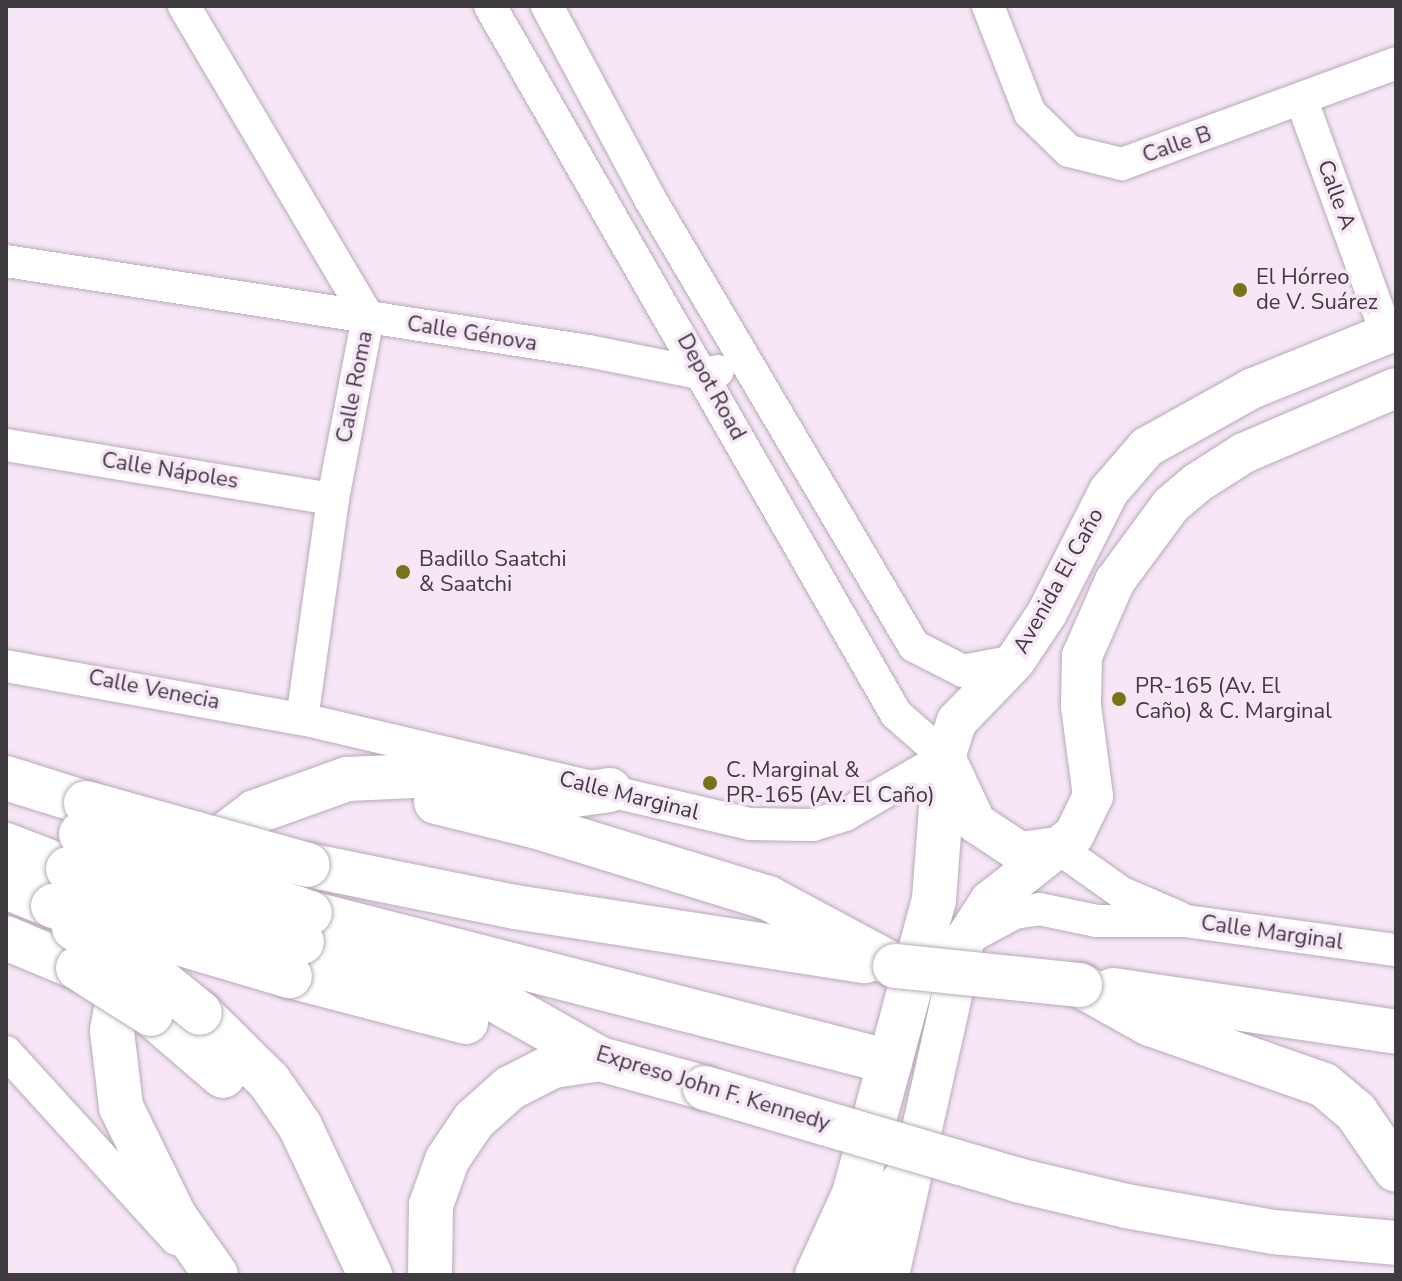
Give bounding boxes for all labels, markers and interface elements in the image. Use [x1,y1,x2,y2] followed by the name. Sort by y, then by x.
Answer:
[1139,121,1215,169] street label: Calle B
[1311,156,1361,234] street label: Calle A
[1256,264,1378,316] place label: El Hórreo de V. Suárez
[1231,281,1249,299] marker: El Hórreo de V. Suárez
[405,311,539,357] street label: Calle Génova
[331,329,379,445] street label: Calle Roma
[671,329,751,445] street label: Depot Road
[100,447,240,495] street label: Calle Nápoles
[1008,504,1110,658] street label: Avenida El Caño
[419,546,566,598] place label: Badillo Saatchi & Saatchi
[394,563,412,581] marker: Badillo Saatchi & Saatchi
[86,664,222,716] street label: Calle Venecia
[1135,673,1332,724] place label: PR-165 (Av. El Caño) & C. Marginal
[1110,690,1128,708] marker: PR-165 (Av. El Caño) & C. Marginal
[726,757,935,808] place label: C. Marginal & PR-165 (Av. El Caño)
[556,766,702,826] street label: Calle Marginal
[701,774,719,792] marker: C. Marginal & PR-165 (Av. El Caño)
[1199,910,1345,956] street label: Calle Marginal
[593,1041,833,1137] street label: Expreso John F. Kennedy

